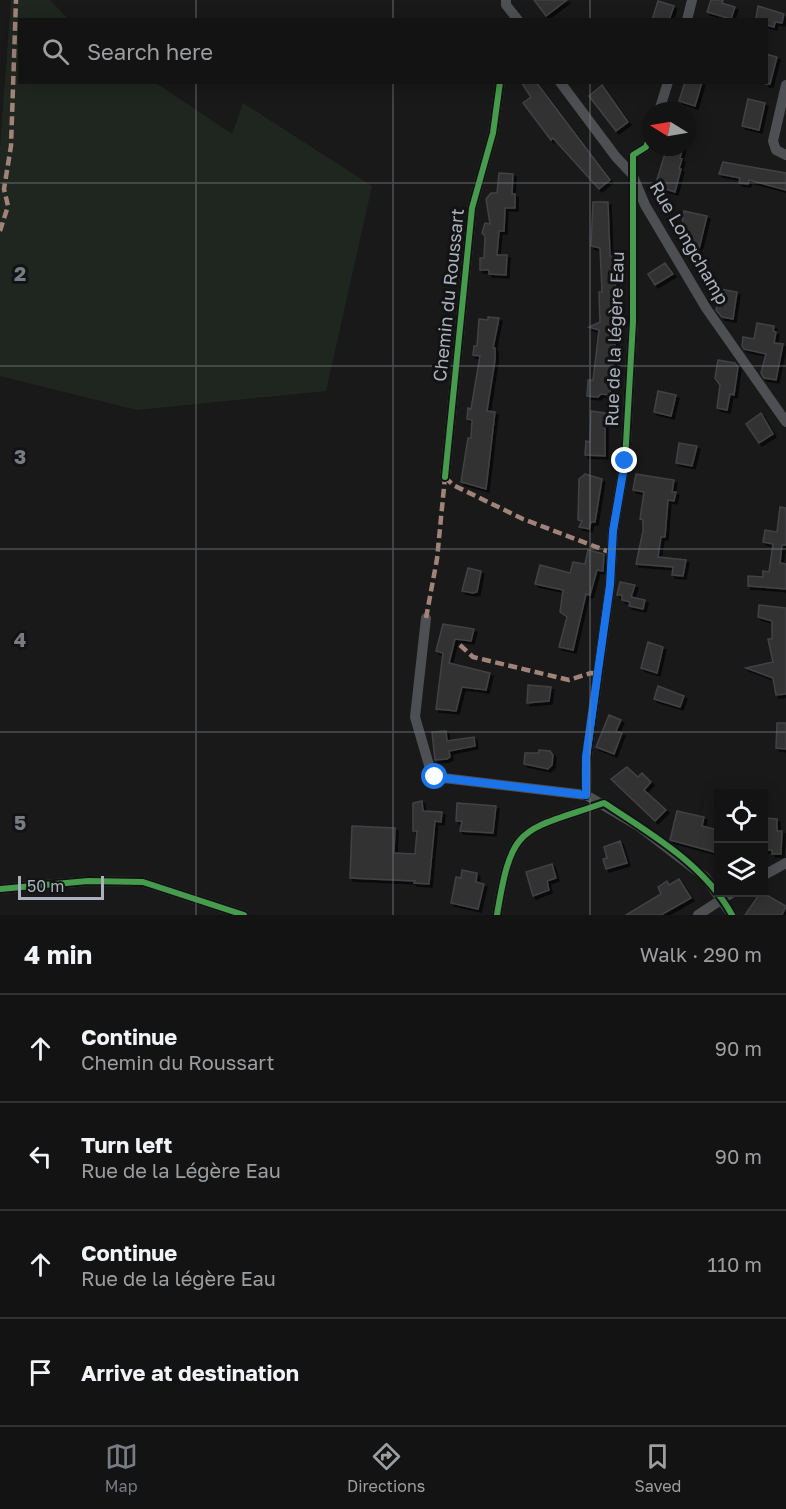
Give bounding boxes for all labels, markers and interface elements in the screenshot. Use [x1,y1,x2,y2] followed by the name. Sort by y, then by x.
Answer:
[18,18,768,84] search box
[39,35,72,68] icon: search
[87,38,213,65] text: Search here
[642,102,696,156] north arrow
[646,177,734,308] street label: Rue Longchamp
[428,207,468,383] street label: Chemin du Roussart
[600,251,628,427] street label: Rue de la légère Eau
[14,261,26,285] text: 2
[14,444,26,468] text: 3
[611,447,637,473] route end
[14,627,26,651] text: 4
[421,763,447,789] route start
[714,789,768,897] map controls
[714,789,768,843] button: locate
[14,810,26,834] text: 5
[714,843,768,897] button: layers
[18,873,104,900] scale bar
[27,876,64,896] text: 50 m
[24,939,92,970] text: 4 min
[640,942,762,966] text: Walk · 290 m
[81,1023,177,1050] text: Continue
[24,1032,57,1065] icon: ahead
[715,1036,762,1060] text: 90 m
[81,1050,274,1074] text: Chemin du Roussart
[81,1131,172,1158] text: Turn left
[24,1140,57,1173] icon: left
[715,1144,762,1168] text: 90 m
[81,1158,281,1182] text: Rue de la Légère Eau
[81,1239,177,1266] text: Continue
[24,1248,57,1281] icon: ahead
[708,1252,762,1276] text: 110 m
[81,1266,276,1290] text: Rue de la légère Eau
[24,1356,57,1389] icon: arrive
[81,1359,299,1386] text: Arrive at destination
[105,1440,138,1496] tab: Map
[347,1440,425,1496] tab: Directions
[635,1440,681,1496] tab: Saved

